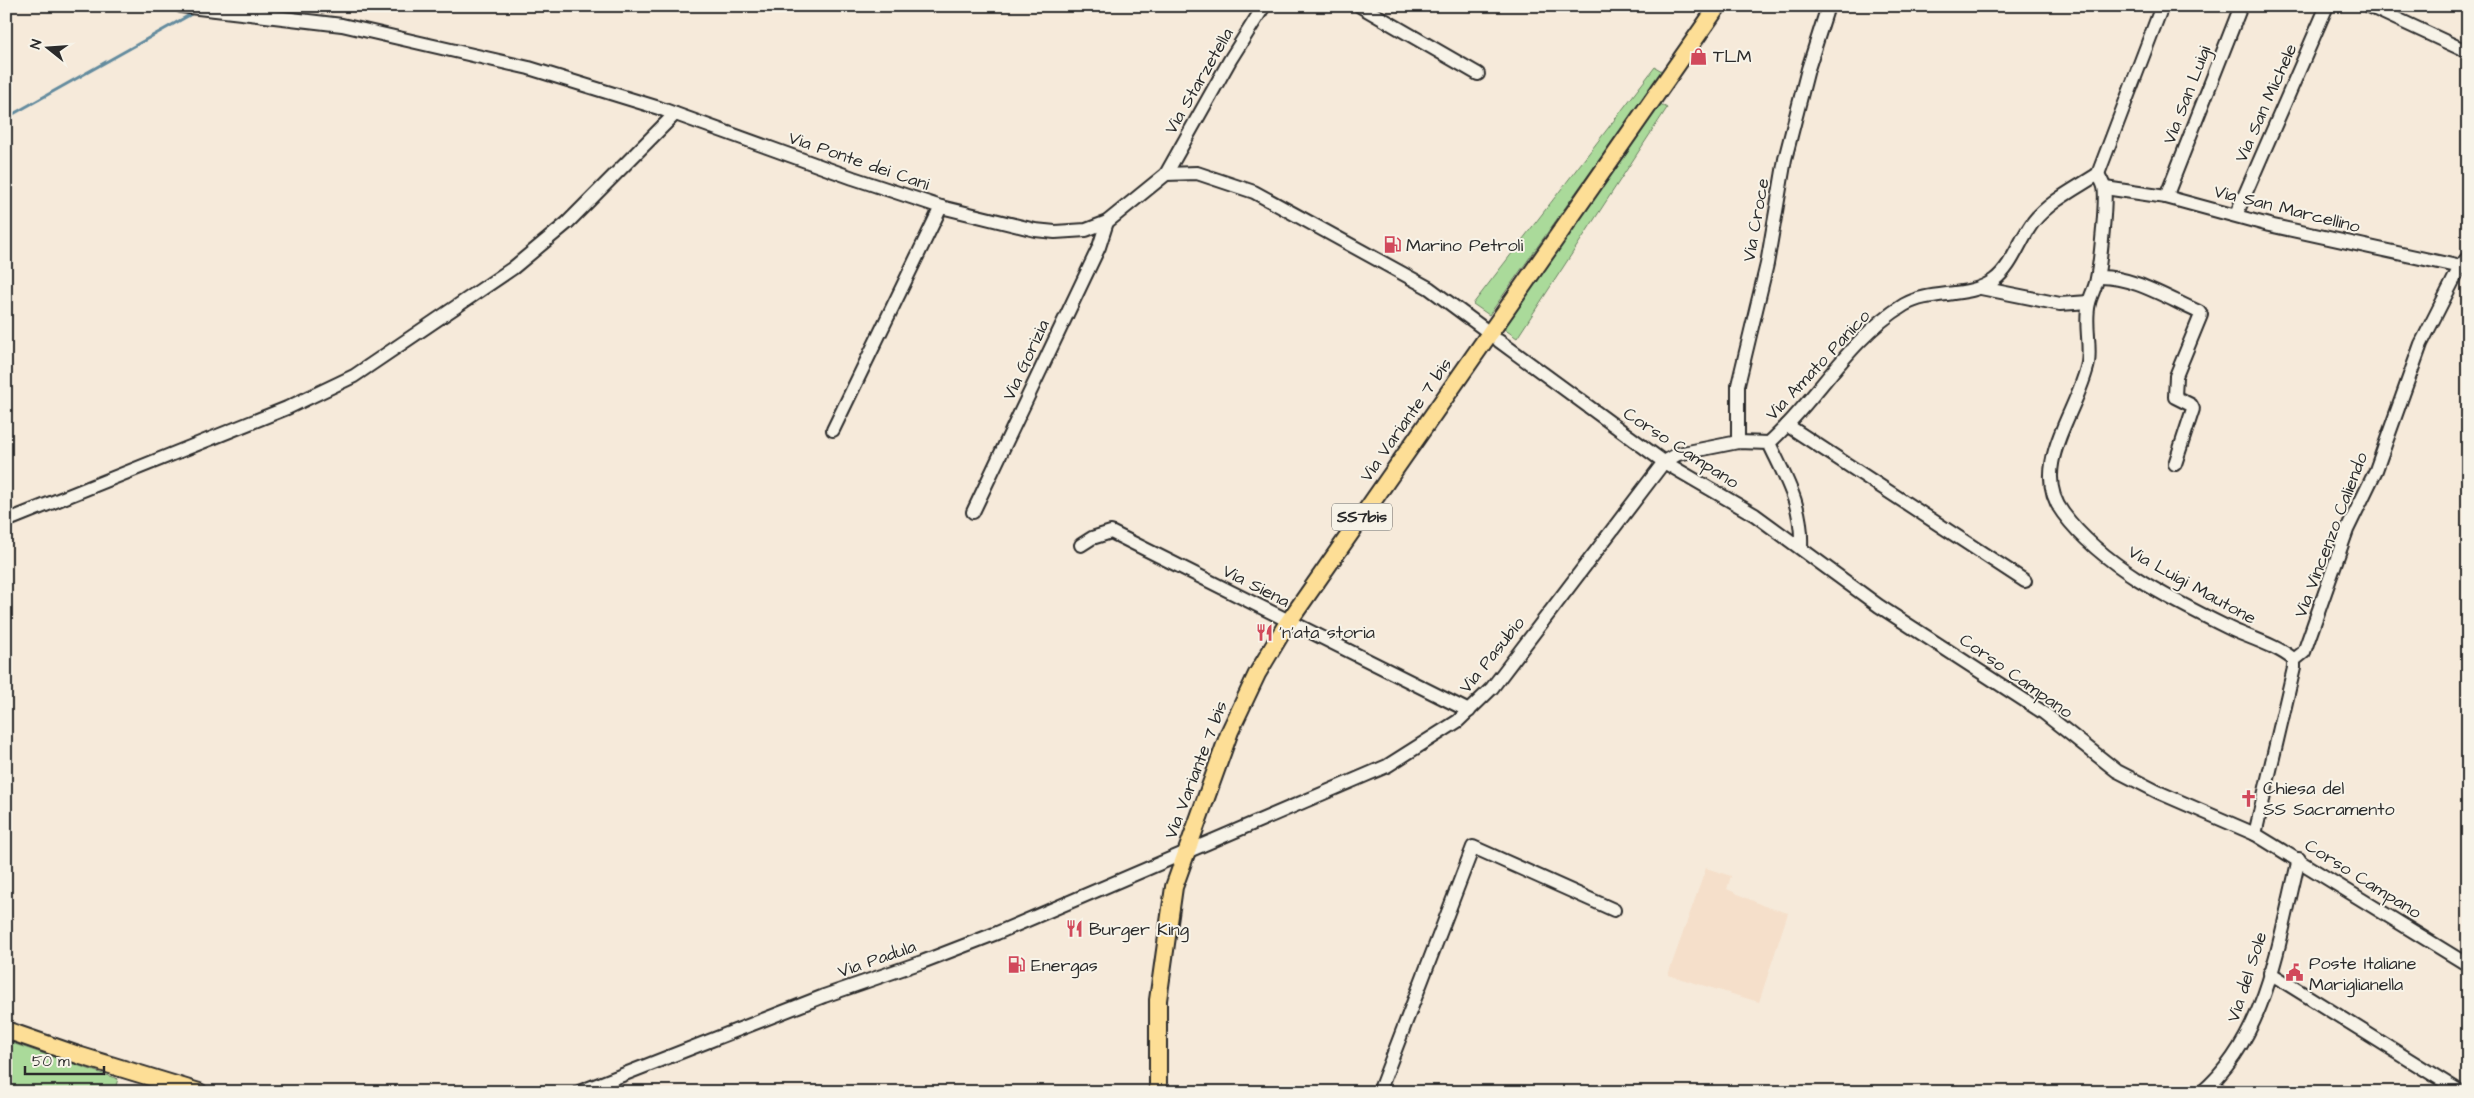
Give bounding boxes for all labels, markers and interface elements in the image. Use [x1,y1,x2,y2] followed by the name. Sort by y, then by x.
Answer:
[22,22,72,72] north arrow
[1158,23,1240,139] street label: Via Starzetella
[26,37,47,52] text: N
[2229,39,2303,166] street label: Via San Michele
[2157,42,2218,148] street label: Via San Luigi
[1713,44,1752,69] place label: TLM
[1689,46,1709,66] shop icon: TLM
[785,125,933,197] street label: Via Ponte dei Cani
[1736,176,1776,264] street label: Via Croce
[2211,179,2363,239] street label: Via San Marcellino
[1406,233,1523,258] place label: Marino Petroli
[1382,235,1402,255] fuel station icon: Marino Petroli
[1760,304,1876,426] street label: Via Amato Panico
[996,316,1056,404] street label: Via Gorizia
[1354,353,1458,487] street label: Via Variante 7 bis
[1618,401,1744,495] street label: Corso Campano
[2288,449,2374,621] street label: Via Vincenzo Caliendo
[1332,504,1392,530] road number: SS7bis
[2123,539,2261,632] street label: Via Luigi Mautone
[1218,558,1294,614] street label: Via Siena
[1453,611,1531,699] street label: Via Pasubio
[1279,620,1375,645] place label: 'n'ata storia
[1255,622,1275,642] restaurant icon: 'n'ata storia
[1954,628,2078,724] street label: Corso Campano
[1158,697,1234,843] street label: Via Variante 7 bis
[2263,776,2395,822] place label: Chiesa del SS Sacramento
[2239,788,2259,808] church icon: Chiesa del SS Sacramento
[2300,833,2426,925] street label: Corso Campano
[1089,917,1189,943] place label: Burger King
[1065,919,1085,939] restaurant icon: Burger King
[2221,928,2273,1025] street label: Via del Sole
[834,934,920,984] street label: Via Padula
[2309,951,2417,998] place label: Poste Italiane Mariglianella
[1031,953,1098,979] place label: Energas
[1007,955,1027,975] fuel station icon: Energas
[2285,963,2305,983] public building icon: Poste Italiane Mariglianella
[25,1043,104,1075] scale bar
[32,1051,70,1072] text: 50 m

